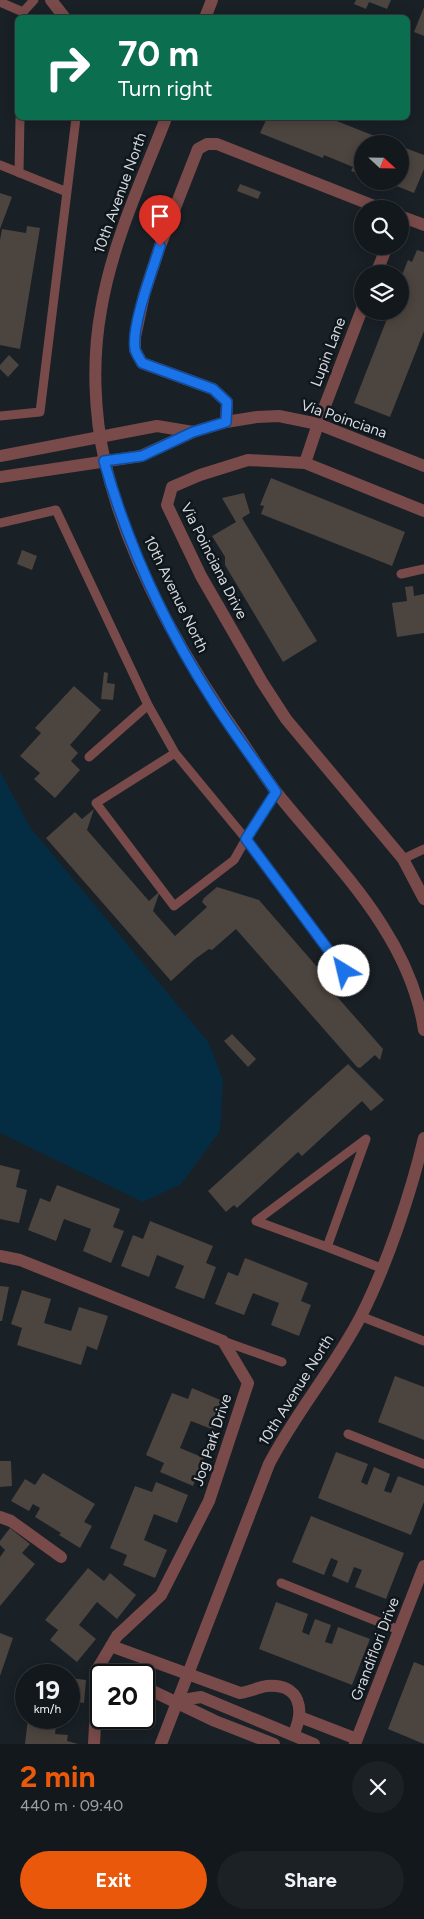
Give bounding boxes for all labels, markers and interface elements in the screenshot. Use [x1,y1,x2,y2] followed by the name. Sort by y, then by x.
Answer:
[118,33,199,75] text: 70 m
[35,35,100,100] icon: right
[118,75,213,102] text: Turn right
[90,130,150,256] street label: 10th Avenue North
[354,135,409,190] north arrow
[354,135,409,320] map controls
[139,195,181,246] pin
[354,200,409,255] button: search
[146,202,174,230] icon: arrive
[354,265,409,320] button: layers
[307,315,349,389] street label: Lupin Lane
[299,396,389,442] street label: Via Poinciana
[177,500,251,622] street label: Via Poinciana Drive
[140,533,212,655] street label: 10th Avenue North
[317,944,369,996] position arrow
[255,1331,337,1449] street label: 10th Avenue North
[189,1392,235,1488] street label: Jog Park Drive
[347,1595,403,1703] street label: Grandiflori Drive
[90,1664,155,1729] speed limit sign: 20
[35,1675,60,1705] text: 19
[34,1702,61,1716] text: km/h
[20,1758,96,1795] text: 2 min
[352,1761,404,1813] button: close
[20,1796,123,1815] text: 440 m · 09:40
[20,1851,207,1909] button: Exit
[217,1851,404,1909] button: Share

